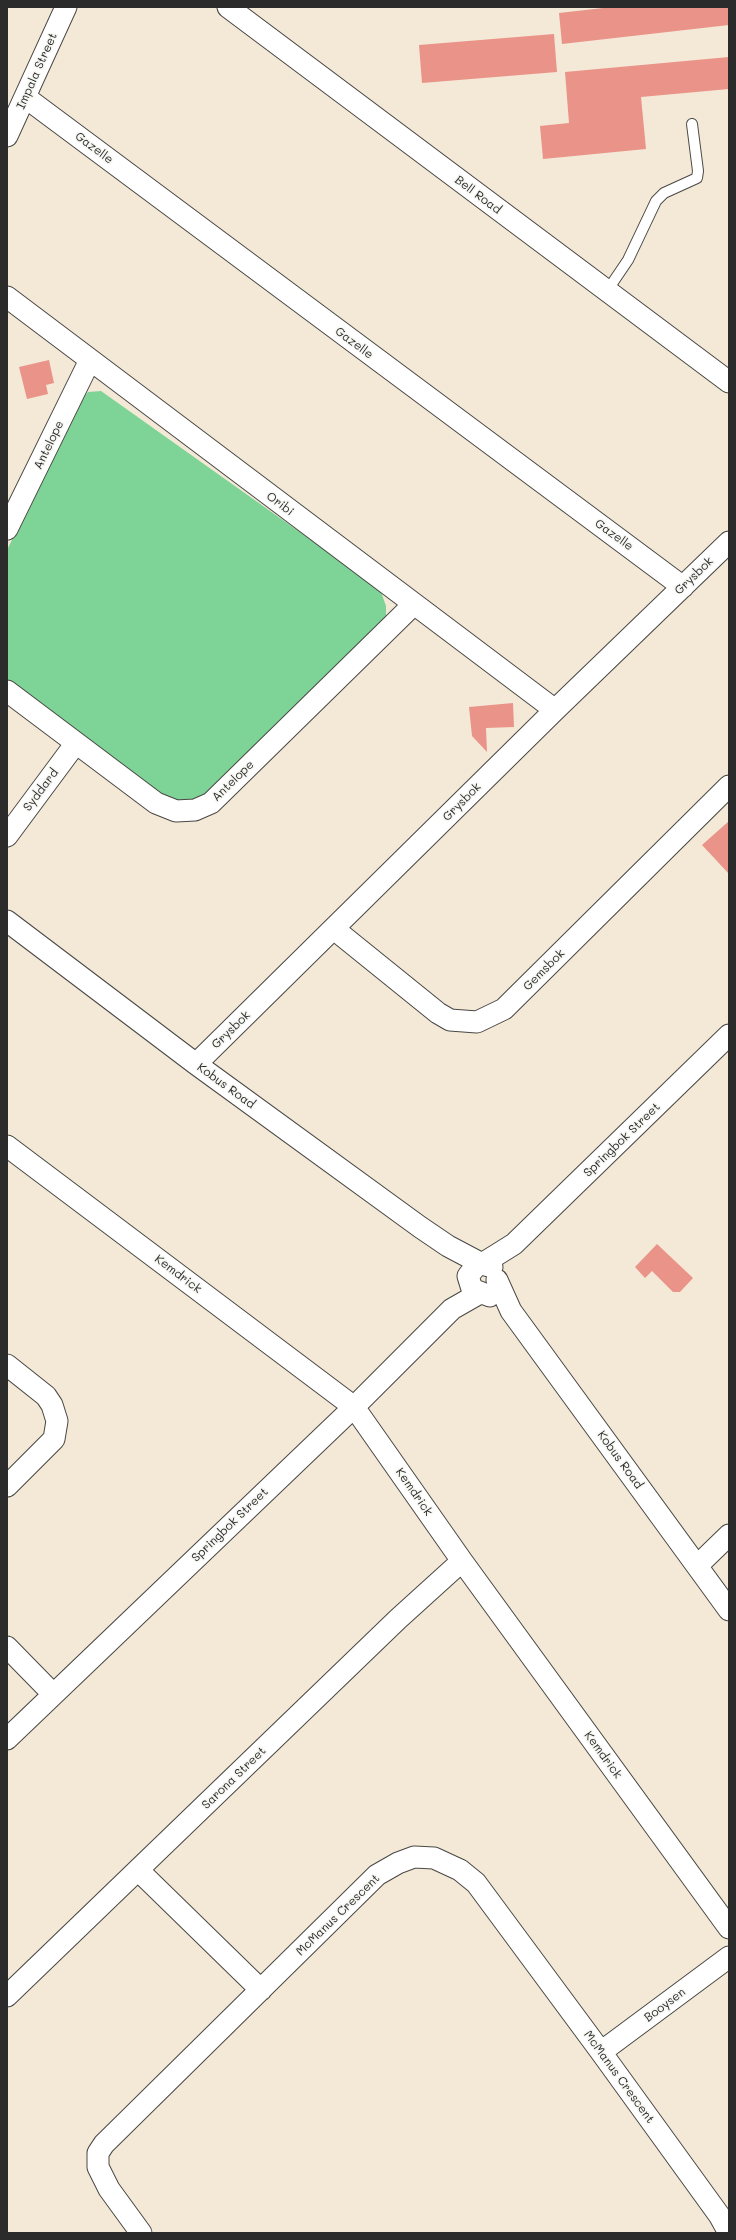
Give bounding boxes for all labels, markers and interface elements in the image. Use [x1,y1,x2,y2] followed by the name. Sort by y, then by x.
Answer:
[14,31,60,111] street label: Impala Street
[72,129,116,167] street label: Gazelle
[452,173,504,217] street label: Bell Road
[332,324,376,362] street label: Gazelle
[31,418,67,472] street label: Antelope
[263,489,297,519] street label: Oribi
[592,516,636,554] street label: Gazelle
[672,554,716,598] street label: Grysbok
[209,758,257,804] street label: Antelope
[20,766,62,814] street label: Syddard
[440,780,484,824] street label: Grysbok
[520,946,568,994] street label: Gemsbok
[209,1008,253,1052] street label: Grysbok
[194,1060,258,1112] street label: Kobus Road
[581,1100,663,1180] street label: Springbok Street
[152,1252,204,1296] street label: Kemdrick
[594,1428,646,1492] street label: Kobus Road
[392,1465,436,1519] street label: Kemdrick
[189,1485,271,1565] street label: Springbok Street
[581,1729,625,1781] street label: Kemdrick
[199,1744,269,1812] street label: Sarona Street
[293,1871,383,1959] street label: McManus Crescent
[642,1985,688,2025] street label: Booysen
[581,2028,657,2126] street label: McManus Crescent

